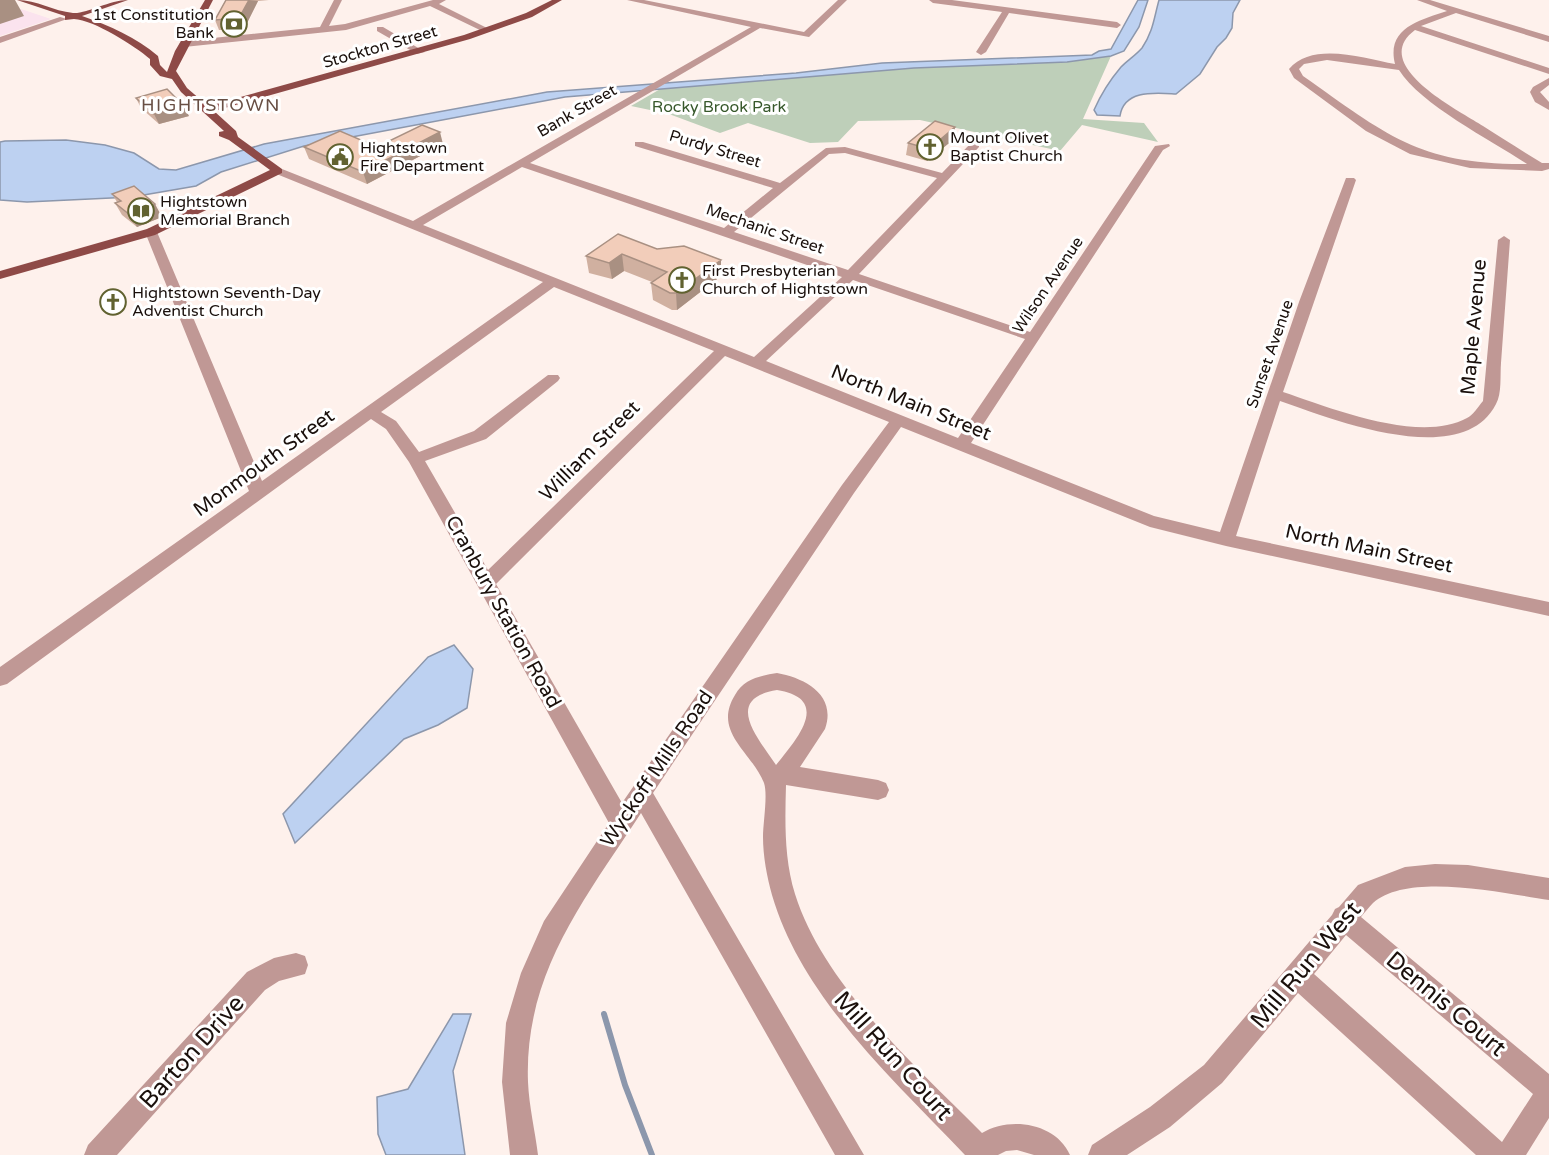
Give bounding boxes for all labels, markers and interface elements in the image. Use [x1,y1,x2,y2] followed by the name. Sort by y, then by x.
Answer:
[93,5,214,43] place label: 1st Constitution Bank
[219,9,249,39] bank icon: 1st Constitution Bank
[321,21,439,73] street label: Stockton Street
[534,80,620,142] street label: Bank Street
[141,94,281,116] district label: HIGHTSTOWN
[652,97,787,117] park label: Rocky Brook Park
[667,126,763,172] street label: Purdy Street
[950,128,1063,166] place label: Mount Olivet Baptist Church
[915,132,945,162] church icon: Mount Olivet Baptist Church
[360,138,484,176] place label: Hightstown Fire Department
[325,142,355,172] public building icon: Hightstown Fire Department
[160,192,290,230] place label: Hightstown Memorial Branch
[126,196,156,226] library icon: Hightstown Memorial Branch
[703,199,827,259] street label: Mechanic Street
[1008,233,1088,337] street label: Wilson Avenue
[1456,258,1492,396] street label: Maple Avenue
[702,261,868,299] place label: First Presbyterian Church of Hightstown
[667,265,697,295] church icon: First Presbyterian Church of Hightstown
[132,283,321,321] place label: Hightstown Seventh-Day Adventist Church
[98,287,128,317] church icon: Hightstown Seventh-Day Adventist Church
[1242,297,1298,411] street label: Sunset Avenue
[827,360,995,446] street label: North Main Street
[535,396,645,506] street label: William Street
[189,404,339,522] street label: Monmouth Street
[440,512,566,712] street label: Cranbury Station Road
[1283,520,1455,579] street label: North Main Street
[596,686,718,852] street label: Wyckoff Mills Road
[1244,896,1368,1034] street label: Mill Run West
[1380,945,1512,1063] street label: Dennis Court
[828,986,958,1126] street label: Mill Run Court
[133,989,251,1115] street label: Barton Drive

